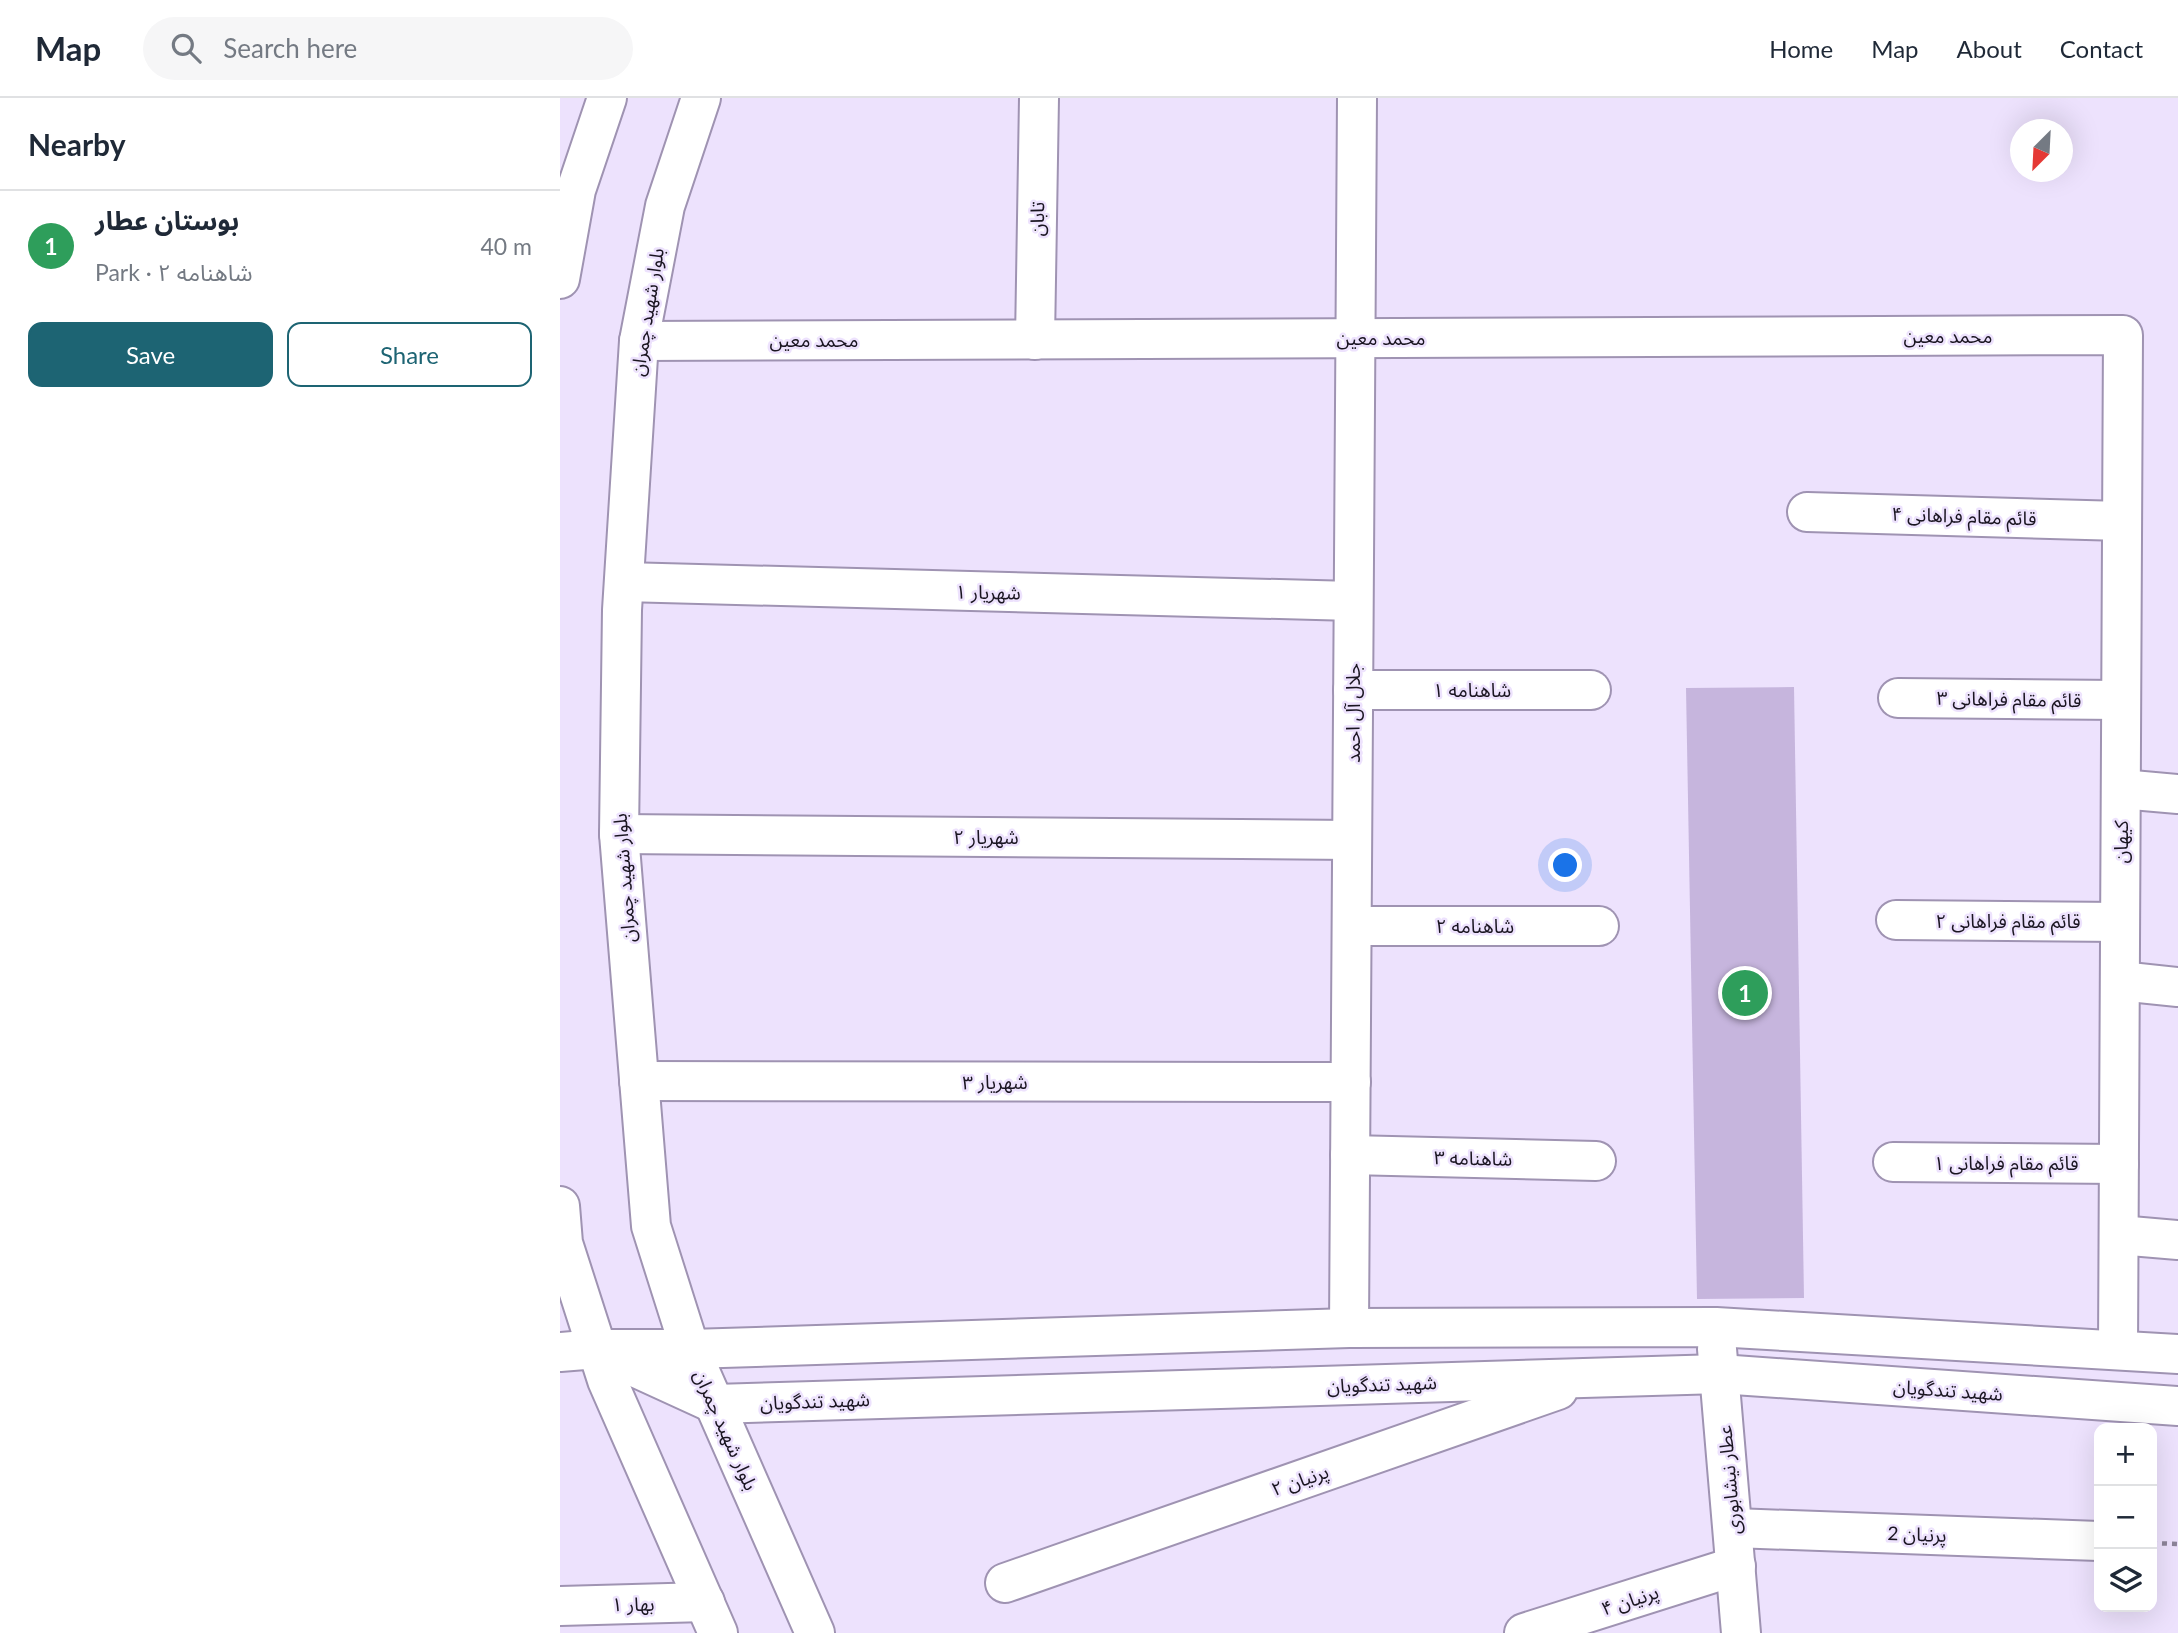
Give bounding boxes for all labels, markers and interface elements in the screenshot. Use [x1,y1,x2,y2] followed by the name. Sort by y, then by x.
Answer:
[143,17,633,80] search box
[35,28,101,68] text: Map
[167,29,205,67] icon: search
[223,32,357,64] text: Search here
[1769,34,1833,63] text: Home
[1871,34,1919,63] text: Map
[1957,34,2022,63] text: About
[2060,34,2143,63] text: Contact
[2010,119,2073,182] north arrow
[28,126,126,162] text: Nearby
[1025,201,1048,237] street label: تابان
[95,204,239,236] text: بوستان عطار
[44,232,58,260] text: 1
[481,232,532,260] text: 40 m
[625,246,670,378] street label: بلوار شهید چمران
[95,258,253,286] text: Park · شاهنامه ۲
[28,322,273,387] button: Save
[287,322,532,387] button: Share
[1904,324,1992,348] street label: محمد معین
[1337,326,1425,350] street label: محمد معین
[770,328,858,352] street label: محمد معین
[1891,501,2037,534] street label: قائم مقام فراهانی ۴
[955,579,1021,605] street label: شهریار ۱
[1341,663,1364,763] street label: جلال آل احمد
[1433,678,1511,701] street label: شاهنامه ۱
[1936,686,2082,715] street label: قائم مقام فراهانی ۳
[608,812,642,943] street label: بلوار شهید چمران
[2109,819,2132,864] street label: کیهان
[953,825,1019,849] street label: شهریار ۲
[1548,848,1582,882] your location
[1936,909,2080,936] street label: قائم مقام فراهانی ۲
[1436,914,1514,937] street label: شاهنامه ۲
[1722,967,1768,1019] pin: 1
[962,1070,1028,1094] street label: شهریار ۳
[1434,1145,1512,1170] street label: شاهنامه ۳
[1934,1151,2078,1178] street label: قائم مقام فراهانی ۱
[688,1366,763,1494] street label: بلوار شهید چمران
[1327,1370,1437,1398] street label: شهید تندگویان
[1892,1374,2004,1406] street label: شهید تندگویان
[760,1387,870,1415] street label: شهید تندگویان
[2094,1423,2157,1612] map controls
[2094,1423,2157,1486] button: +
[1712,1424,1746,1536] street label: عطار نیشابوری
[1268,1459,1332,1502] street label: پرنیان ۲
[2094,1486,2157,1549] button: −
[1887,1521,1947,1548] street label: پرنیان 2
[2094,1549,2157,1612] button: layers
[1598,1579,1662,1622] street label: پرنیان ۴
[611,1592,655,1616] street label: بهار ۱

